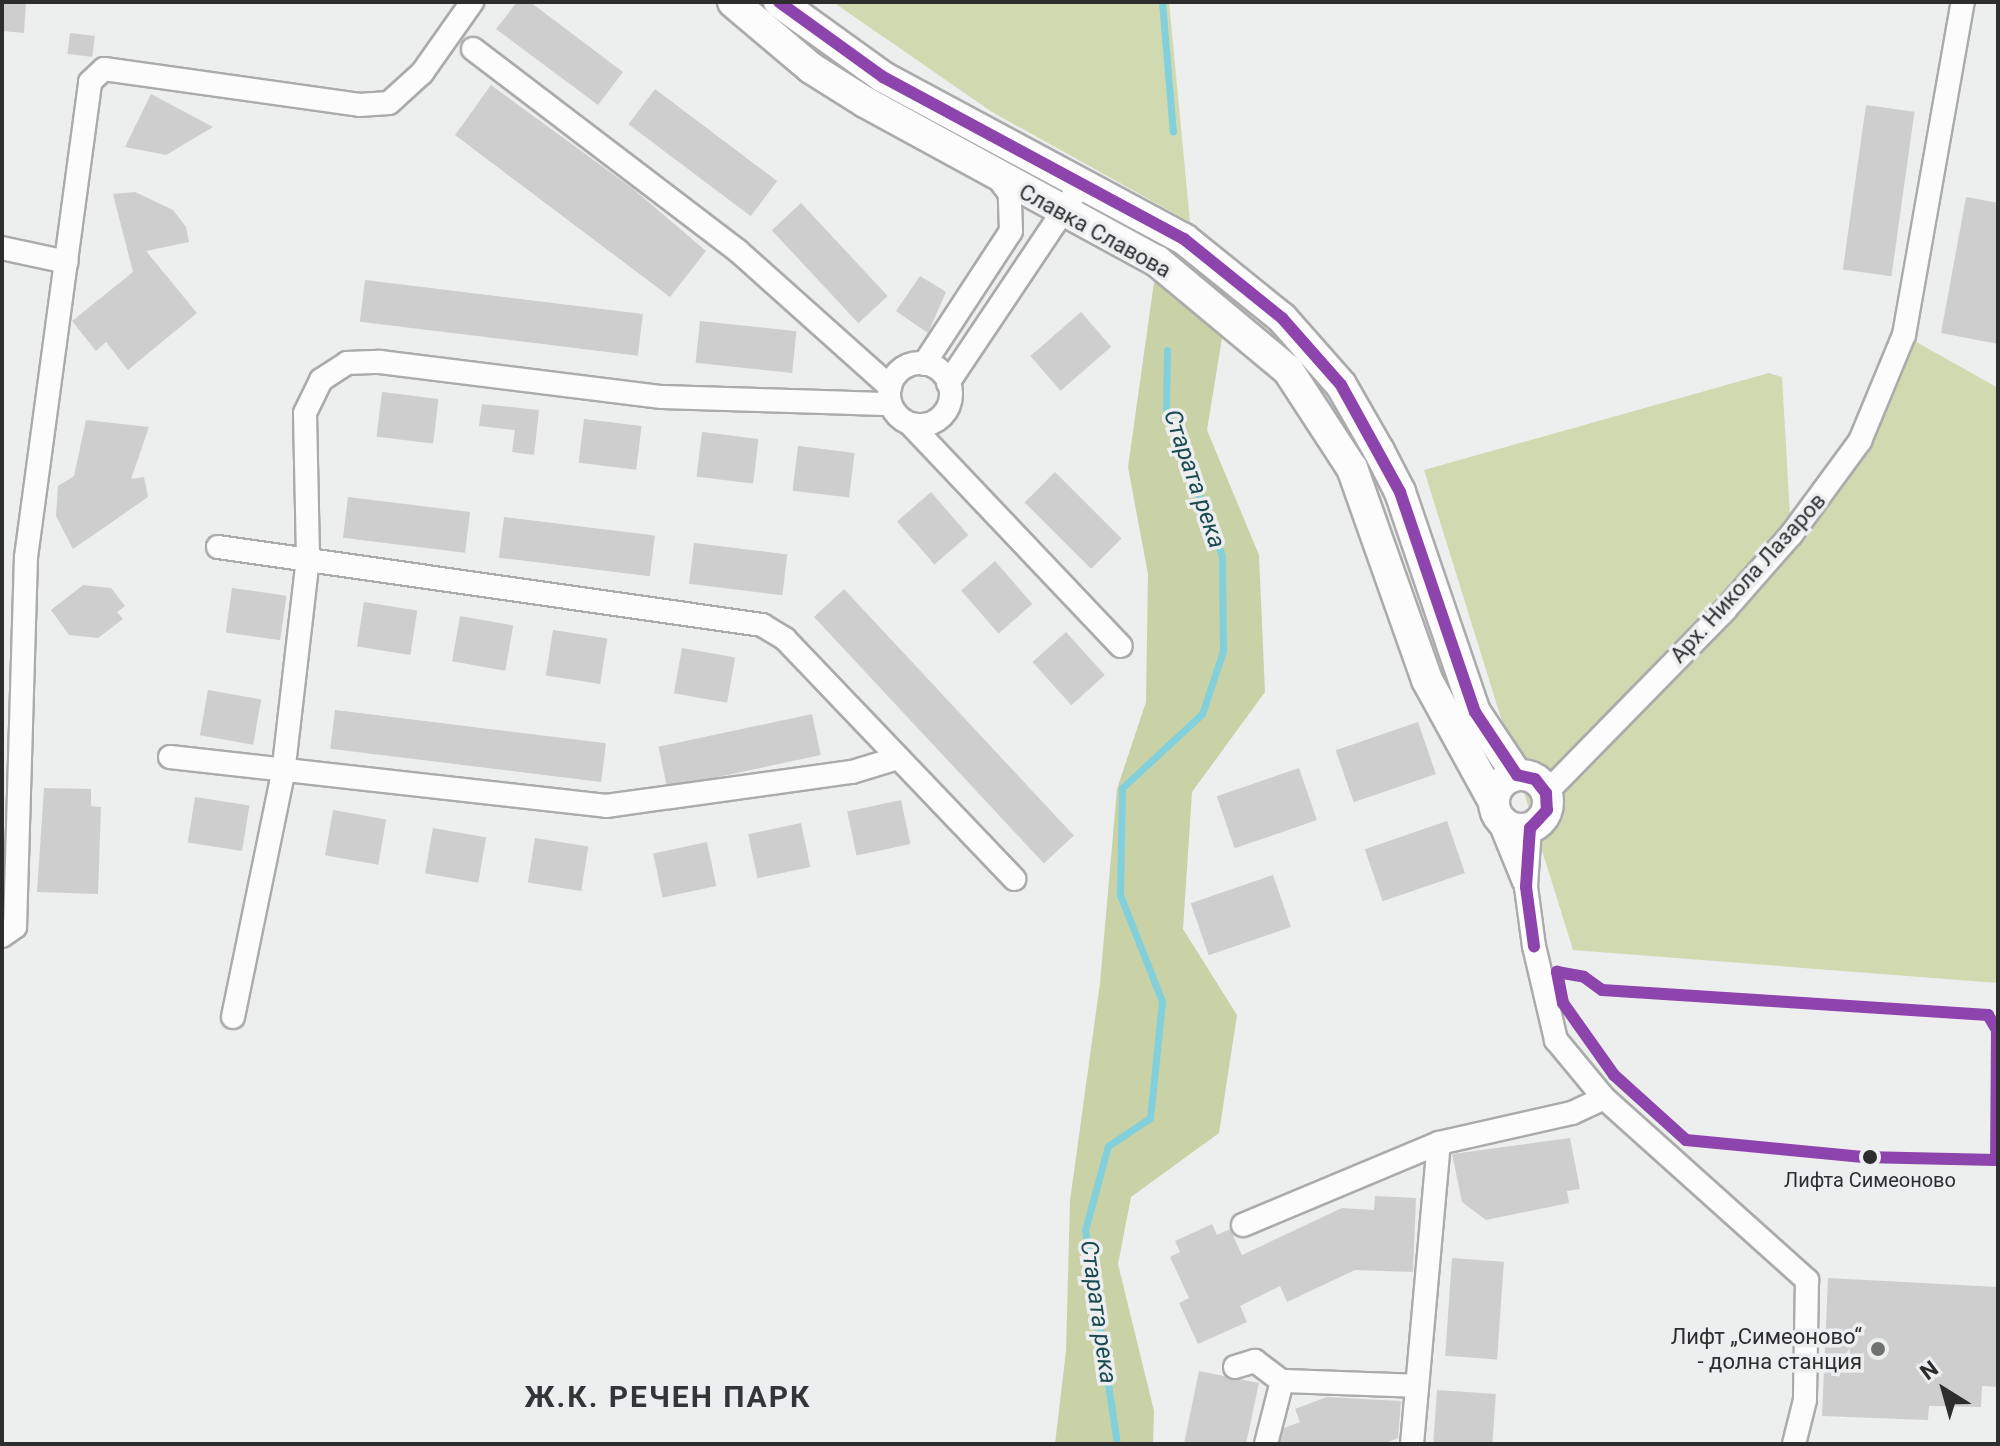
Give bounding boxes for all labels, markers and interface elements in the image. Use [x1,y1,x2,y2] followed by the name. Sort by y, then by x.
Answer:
[1014,178,1176,284] street label: Славка Славова
[1157,406,1231,552] water label: Старата река
[1665,488,1831,668] street label: Арх. Никола Лазаров
[1862,1149,1878,1165] marker: Лифта Симеоново
[1784,1168,1956,1192] place label: Лифта Симеоново
[1074,1238,1122,1386] water label: Старата река
[1671,1323,1862,1374] place label: Лифт „Симеоново“ - долна станция
[1869,1340,1887,1358] marker: Лифт „Симеоново“ - долна станция
[1904,1350,1984,1430] north arrow
[1916,1356,1943,1385] text: N
[525,1379,811,1415] district label: Ж.К. РЕЧЕН ПАРК

